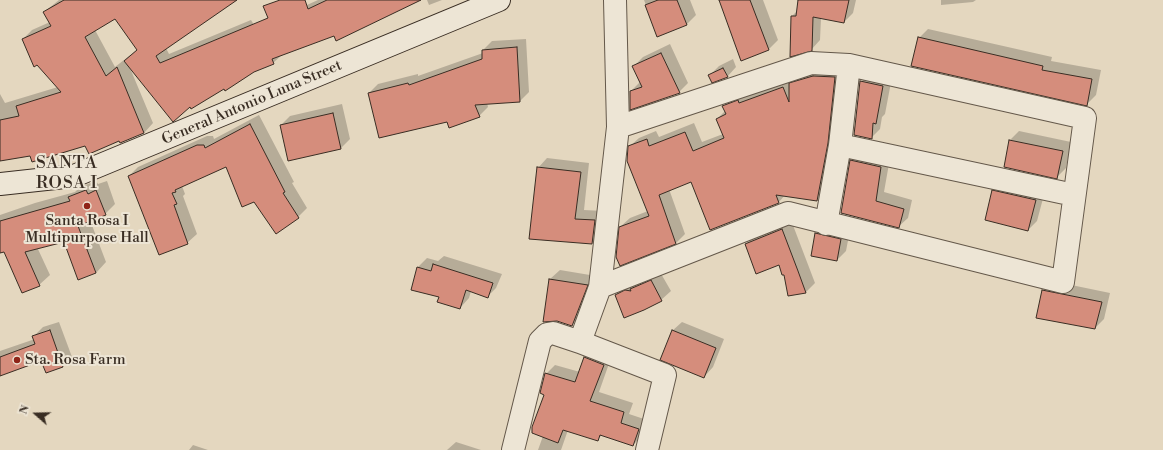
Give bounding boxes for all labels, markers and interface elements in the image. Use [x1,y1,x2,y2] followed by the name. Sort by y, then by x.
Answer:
[159,57,345,149] street label: General Antonio Luna Street
[36,154,98,194] district label: SANTA ROSA I
[82,201,92,211] marker: Santa Rosa I Multipurpose Hall
[25,212,149,247] place label: Santa Rosa I Multipurpose Hall
[25,351,126,369] place label: Sta. Rosa Farm
[12,355,22,365] marker: Sta. Rosa Farm
[16,394,56,434] north arrow
[17,403,33,416] text: N

